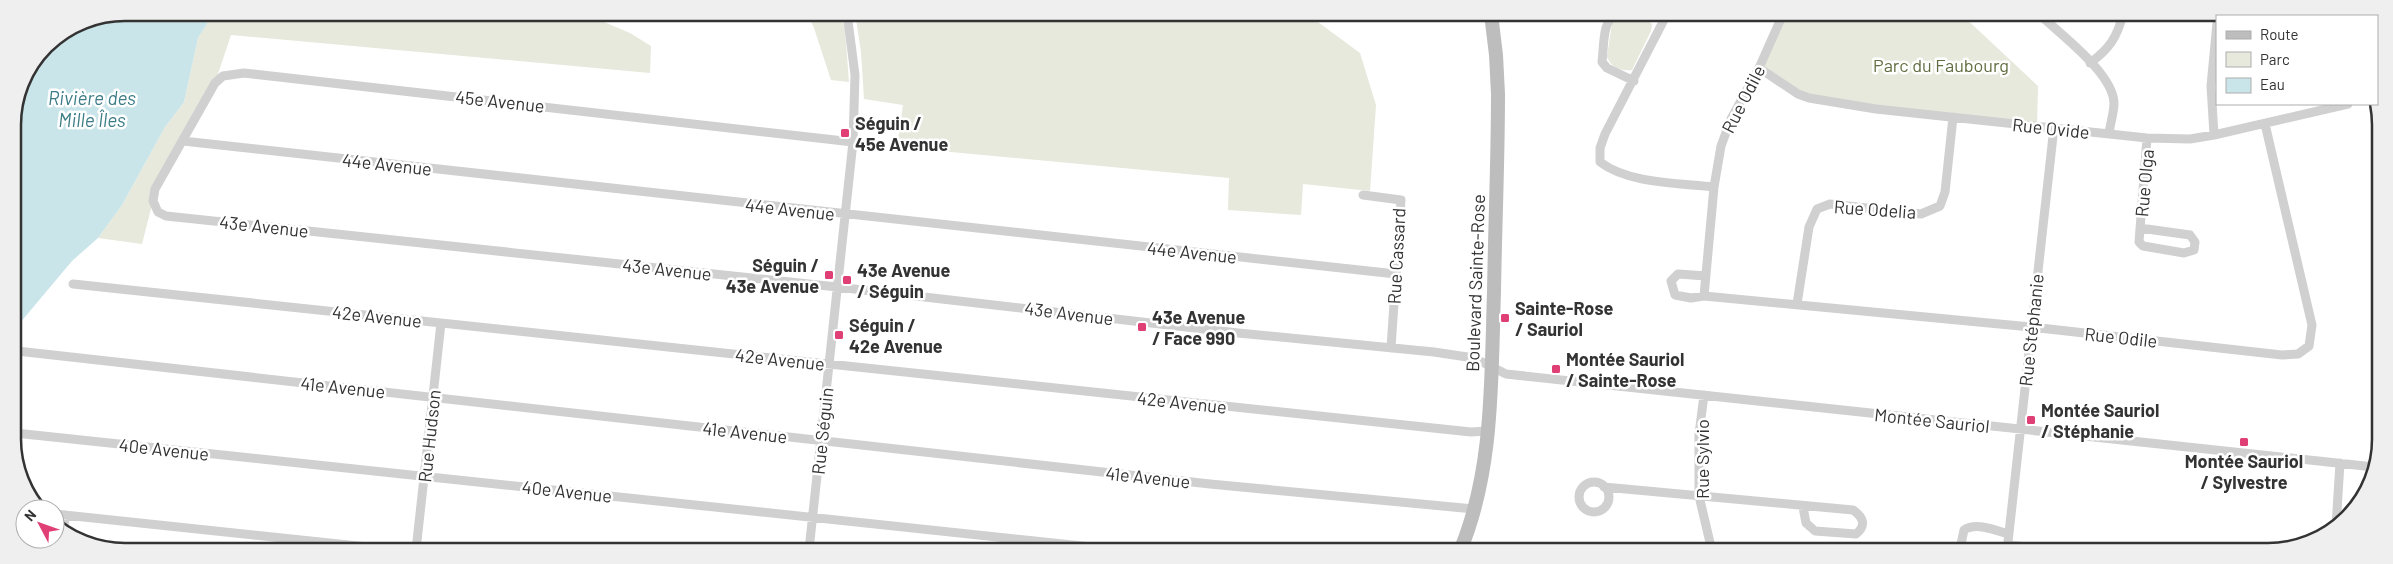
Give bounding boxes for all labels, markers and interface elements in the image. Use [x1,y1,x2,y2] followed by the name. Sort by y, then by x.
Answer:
[2216,15,2378,105] legend
[2260,25,2299,43] text: Route
[2260,50,2290,68] text: Parc
[1873,54,2009,76] park label: Parc du Faubourg
[1717,61,1769,137] street label: Rue Odile
[2260,75,2285,93] text: Eau
[454,85,546,117] street label: 45e Avenue
[48,86,136,131] water label: Rivière des Mille Îles
[855,112,948,155] place label: Séguin / 45e Avenue
[2011,113,2091,143] street label: Rue Ovide
[839,127,851,139] marker: Séguin / 45e Avenue
[341,148,433,180] street label: 44e Avenue
[2130,148,2158,218] street label: Rue Olga
[744,193,836,225] street label: 44e Avenue
[1461,194,1489,372] street label: Boulevard Sainte-Rose
[1833,195,1917,223] street label: Rue Odelia
[1382,207,1410,305] street label: Rue Cassard
[218,210,310,242] street label: 43e Avenue
[1146,236,1238,268] street label: 44e Avenue
[621,253,713,285] street label: 43e Avenue
[726,254,819,297] place label: Séguin / 43e Avenue
[857,259,950,302] place label: 43e Avenue / Séguin
[823,269,835,281] marker: Séguin / 43e Avenue
[2014,273,2048,387] street label: Rue Stéphanie
[841,274,853,286] marker: 43e Avenue / Séguin
[1023,297,1115,329] street label: 43e Avenue
[1515,297,1613,340] place label: Sainte-Rose / Sauriol
[331,300,423,332] street label: 42e Avenue
[1152,306,1245,349] place label: 43e Avenue / Face 990
[1499,312,1511,324] marker: Sainte-Rose / Sauriol
[849,314,943,357] place label: Séguin / 42e Avenue
[1136,321,1148,333] marker: 43e Avenue / Face 990
[2083,322,2159,352] street label: Rue Odile
[833,329,845,341] marker: Séguin / 42e Avenue
[734,343,826,375] street label: 42e Avenue
[1566,348,1685,391] place label: Montée Sauriol / Sainte-Rose
[1550,363,1562,375] marker: Montée Sauriol / Sainte-Rose
[300,372,386,402] street label: 41e Avenue
[806,386,838,476] street label: Rue Séguin
[1136,386,1228,418] street label: 42e Avenue
[413,388,445,484] street label: Rue Hudson
[2041,399,2160,442] place label: Montée Sauriol / Stéphanie
[1873,403,1991,437] street label: Montée Sauriol
[2025,414,2037,426] marker: Montée Sauriol / Stéphanie
[702,417,788,447] street label: 41e Avenue
[1691,419,1713,499] street label: Rue Sylvio
[118,433,210,465] street label: 40e Avenue
[2238,436,2250,448] marker: Montée Sauriol / Sylvestre
[2185,450,2303,493] place label: Montée Sauriol / Sylvestre
[1105,462,1191,492] street label: 41e Avenue
[521,475,613,507] street label: 40e Avenue
[15,499,65,549] north arrow
[20,506,39,524] text: N

